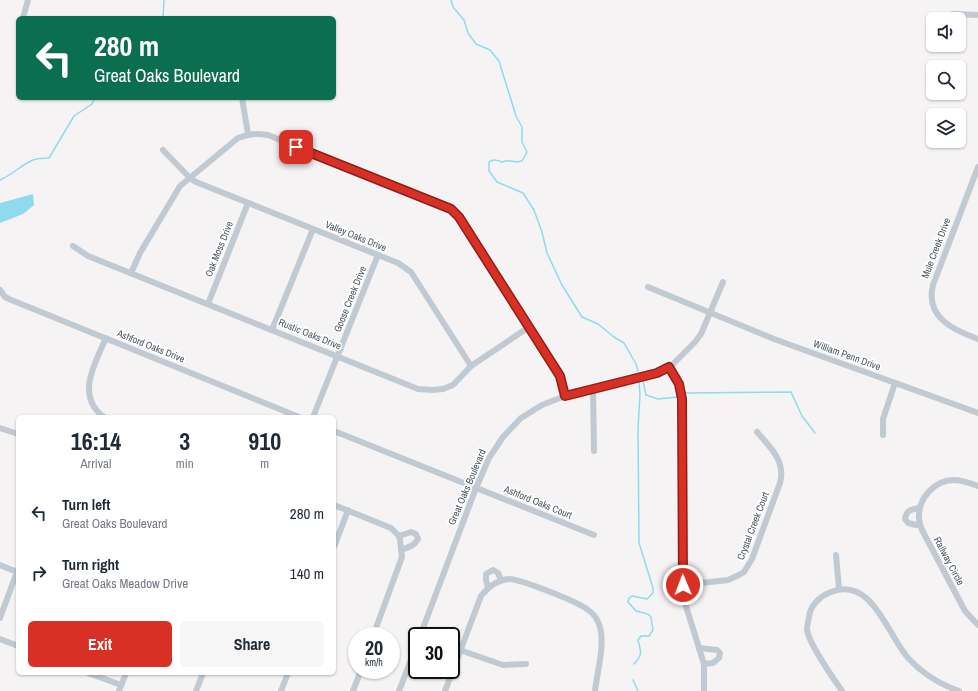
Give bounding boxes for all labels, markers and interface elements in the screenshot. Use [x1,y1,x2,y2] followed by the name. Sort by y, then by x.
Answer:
[926,12,966,148] map controls
[926,12,966,52] button: sound
[94,27,159,65] text: 280 m
[28,32,80,84] icon: left
[926,60,966,100] button: search
[94,63,240,88] text: Great Oaks Boulevard
[926,108,966,148] button: layers
[279,130,313,164] pin
[285,136,307,158] icon: arrive
[919,215,954,280] street label: Mule Creek Drive
[323,218,389,254] street label: Valley Oaks Drive
[202,219,236,279] street label: Oak Moss Drive
[331,264,369,334] street label: Goose Creek Drive
[277,316,344,353] street label: Rustic Oaks Drive
[114,326,187,366] street label: Ashford Oaks Drive
[812,337,883,373] street label: William Penn Drive
[71,425,121,457] text: 16:14
[179,425,190,457] text: 3
[248,425,281,457] text: 910
[445,447,489,527] street label: Great Oaks Boulevard
[81,455,111,472] text: Arrival
[176,455,194,472] text: min
[260,455,269,472] text: m
[501,482,574,522] street label: Ashford Oaks Court
[734,489,772,562] street label: Crystal Creek Court
[62,494,110,515] text: Turn left
[28,502,50,524] icon: left
[290,503,324,524] text: 280 m
[62,515,167,532] text: Great Oaks Boulevard
[931,535,967,588] street label: Railway Circle
[62,554,119,575] text: Turn right
[28,562,50,584] icon: right
[290,563,324,584] text: 140 m
[662,564,704,606] position arrow
[62,575,188,592] text: Great Oaks Meadow Drive
[28,621,172,667] button: Exit
[180,621,324,667] button: Share
[408,627,460,679] speed limit sign: 30
[365,634,383,661] text: 20
[365,656,383,669] text: km/h

